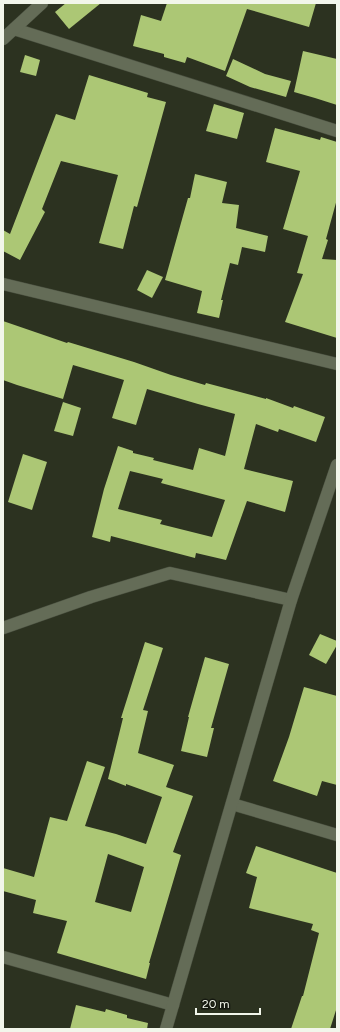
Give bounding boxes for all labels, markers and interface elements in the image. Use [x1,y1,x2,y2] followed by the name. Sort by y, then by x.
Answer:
[196,990,260,1016] scale bar
[202,997,230,1011] text: 20 m

